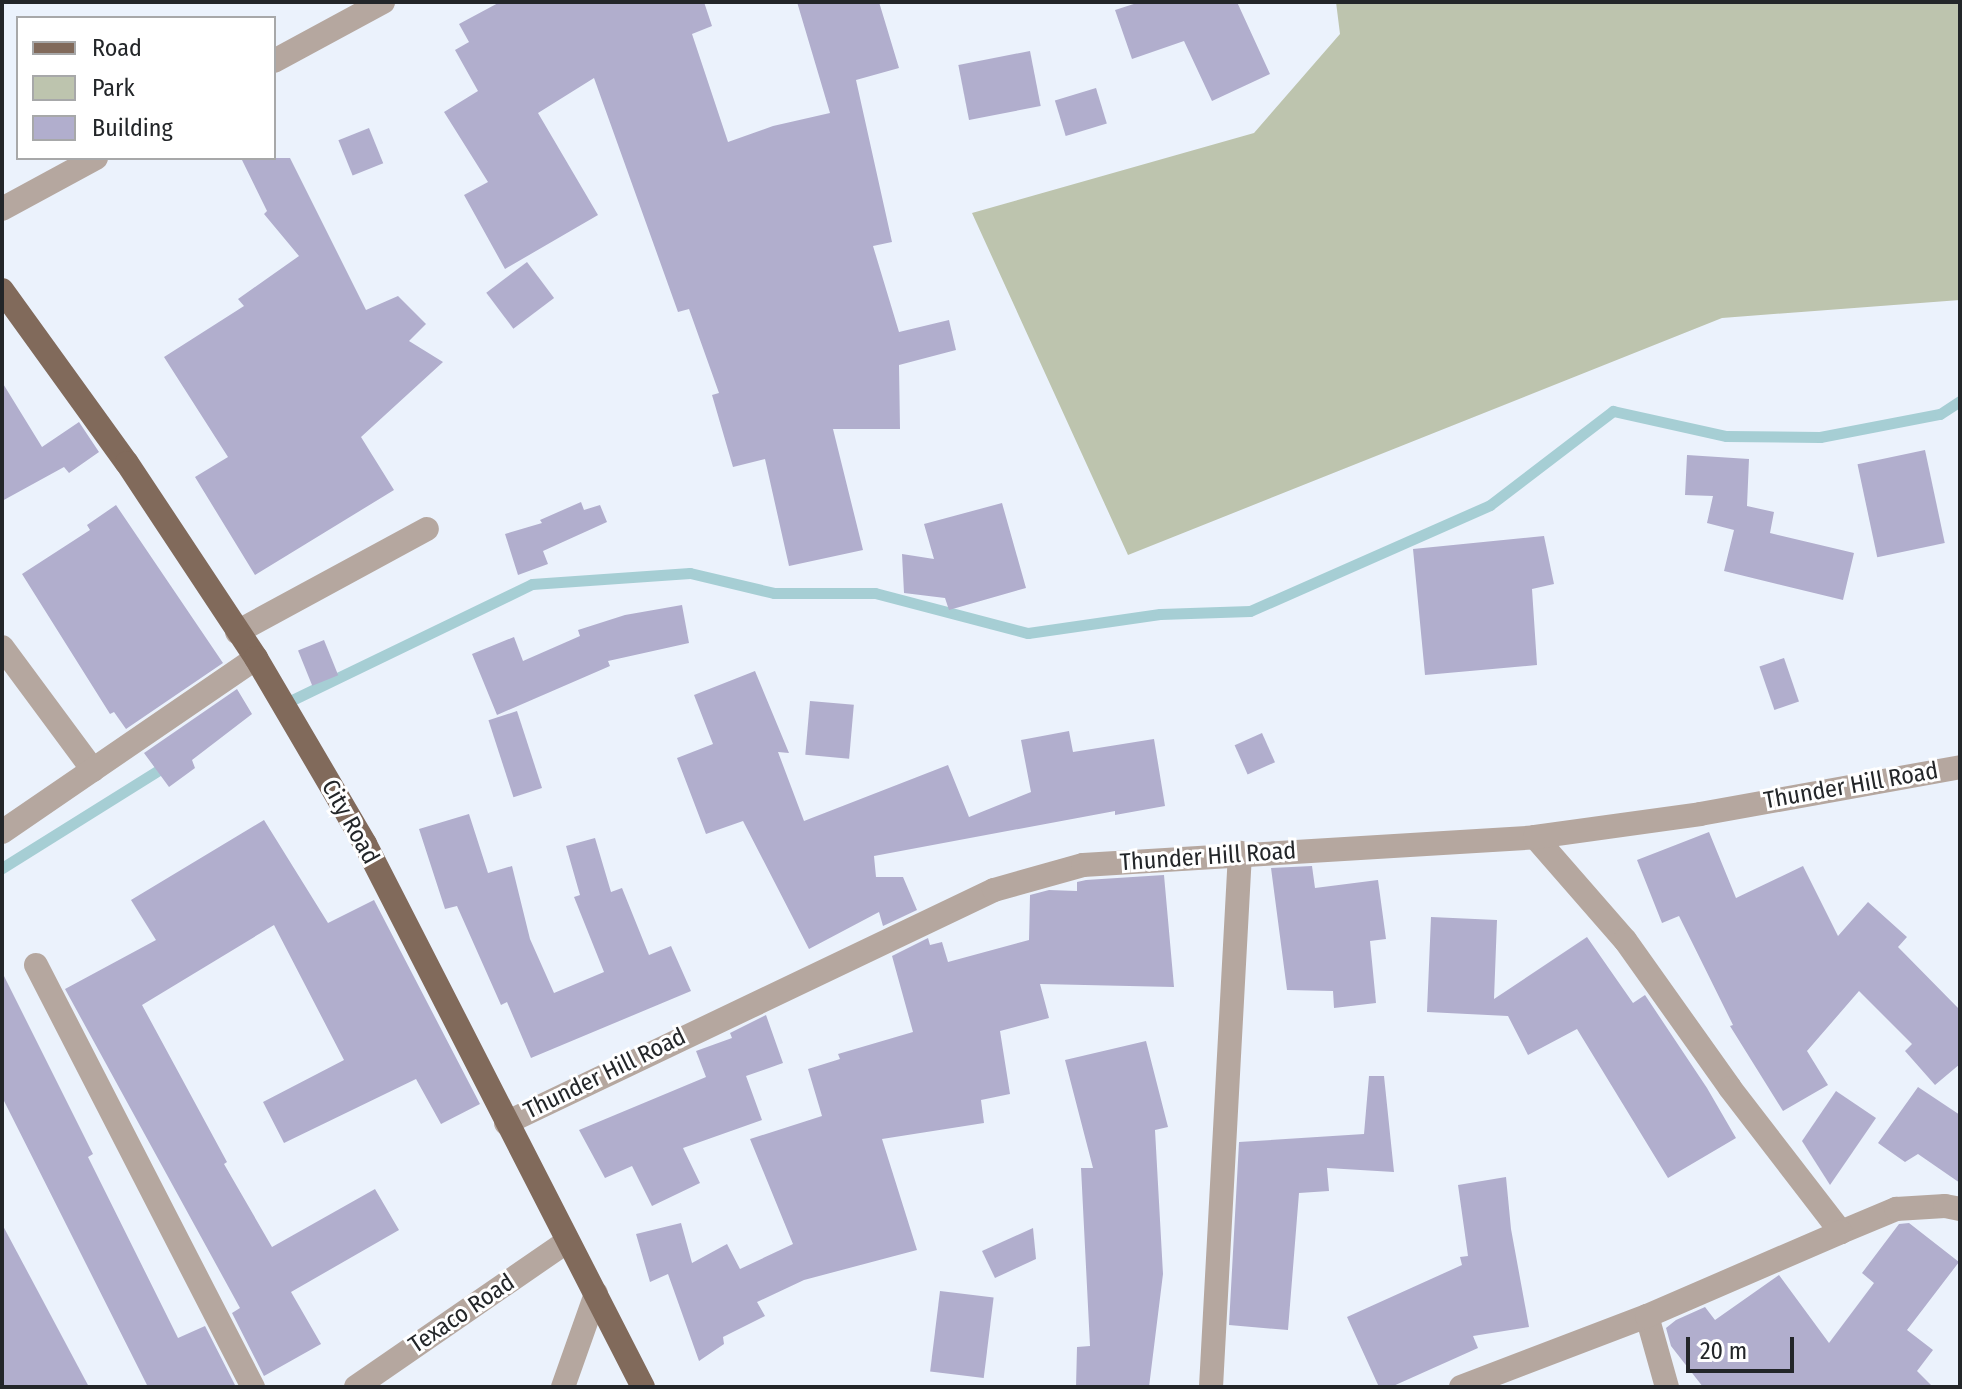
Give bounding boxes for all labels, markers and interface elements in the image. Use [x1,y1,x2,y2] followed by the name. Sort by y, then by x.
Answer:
[16,16,276,160] legend
[92,34,142,62] text: Road
[92,74,135,102] text: Park
[92,114,173,142] text: Building
[1762,757,1940,815] street label: Thunder Hill Road
[315,775,385,869] street label: City Road
[1119,836,1297,878] street label: Thunder Hill Road
[519,1022,691,1126] street label: Thunder Hill Road
[404,1268,520,1360] street label: Texaco Road
[1690,1321,1798,1371] scale bar
[1700,1337,1747,1365] text: 20 m

